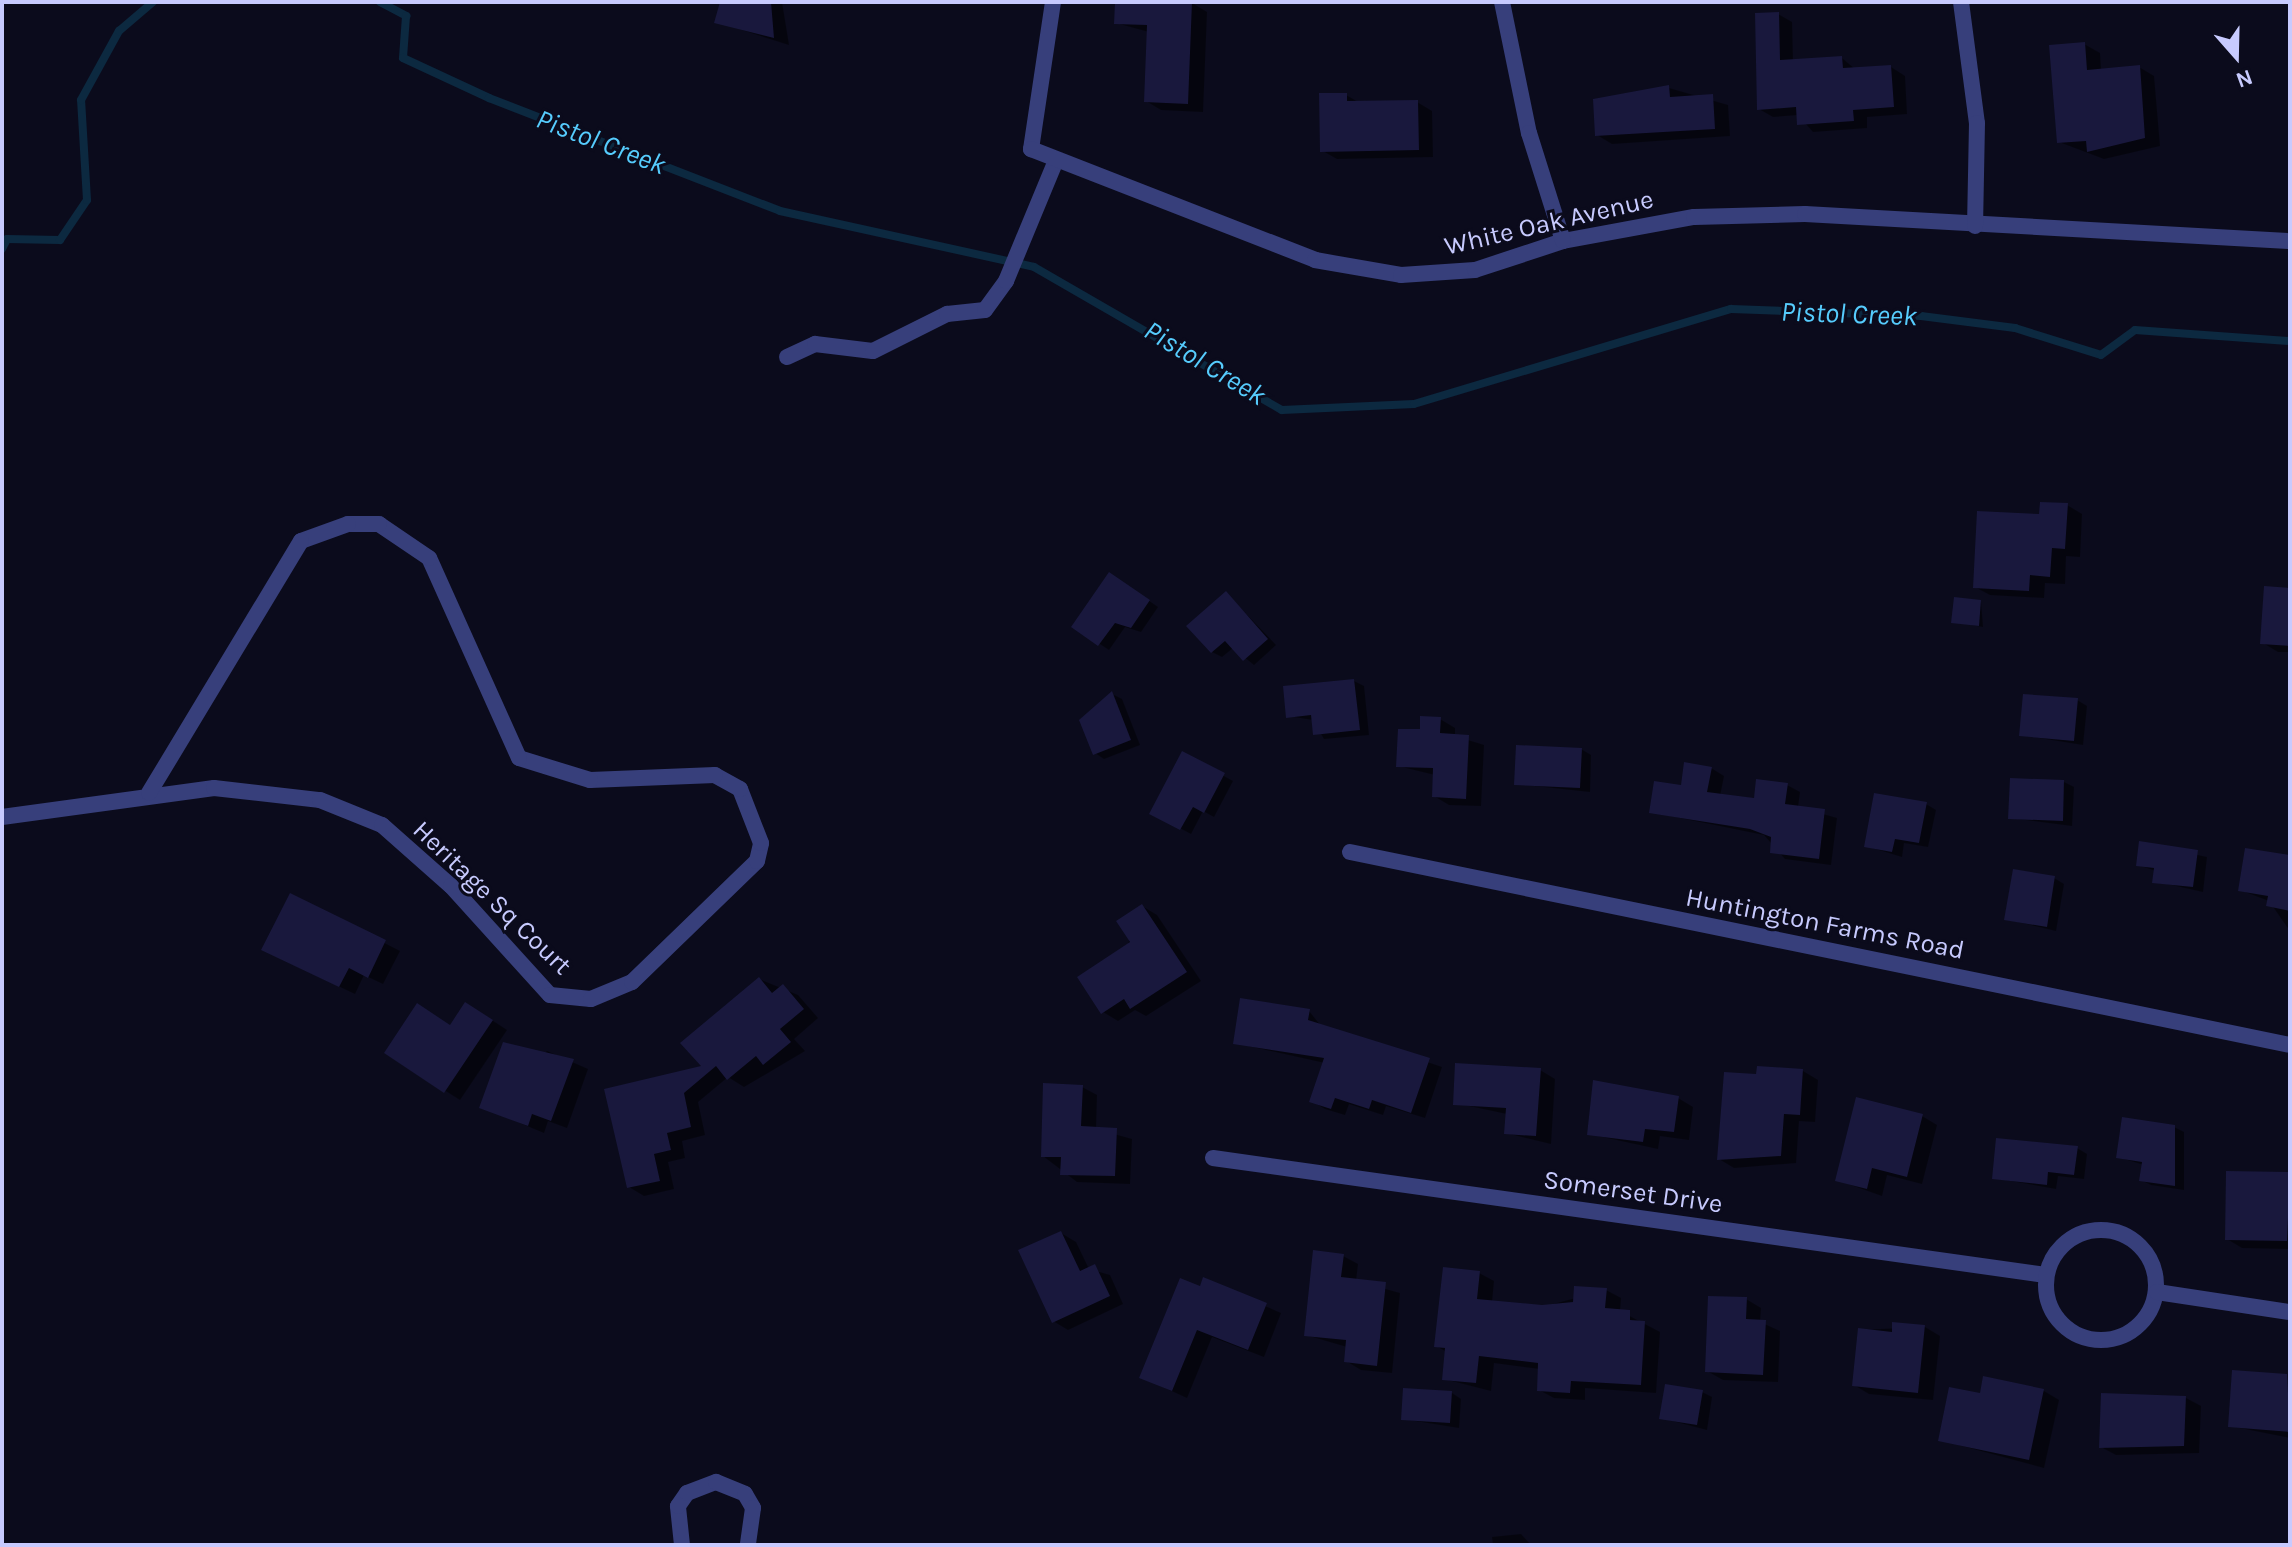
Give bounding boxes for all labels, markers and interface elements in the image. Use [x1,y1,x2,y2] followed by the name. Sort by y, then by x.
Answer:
[2196,16,2276,96] north arrow
[2232,64,2256,93] text: N
[531,102,671,182] water label: Pistol Creek
[1441,184,1657,262] street label: White Oak Avenue
[1780,295,1918,333] water label: Pistol Creek
[1138,314,1272,412] water label: Pistol Creek
[406,814,578,982] street label: Heritage Sq Court
[1683,882,1967,966] street label: Huntington Farms Road
[1541,1164,1725,1220] street label: Somerset Drive

